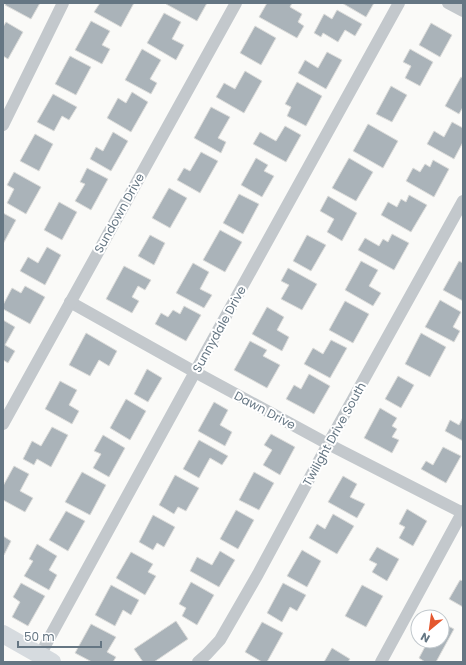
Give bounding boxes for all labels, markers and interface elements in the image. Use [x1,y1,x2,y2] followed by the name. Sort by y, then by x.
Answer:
[90,170,148,256] street label: Sundown Drive
[188,283,250,375] street label: Sunnydale Drive
[298,379,370,489] street label: Twilight Drive South
[231,387,299,433] street label: Dawn Drive
[410,609,450,649] north arrow
[18,623,101,649] scale bar
[24,628,55,645] text: 50 m
[418,629,433,647] text: N

